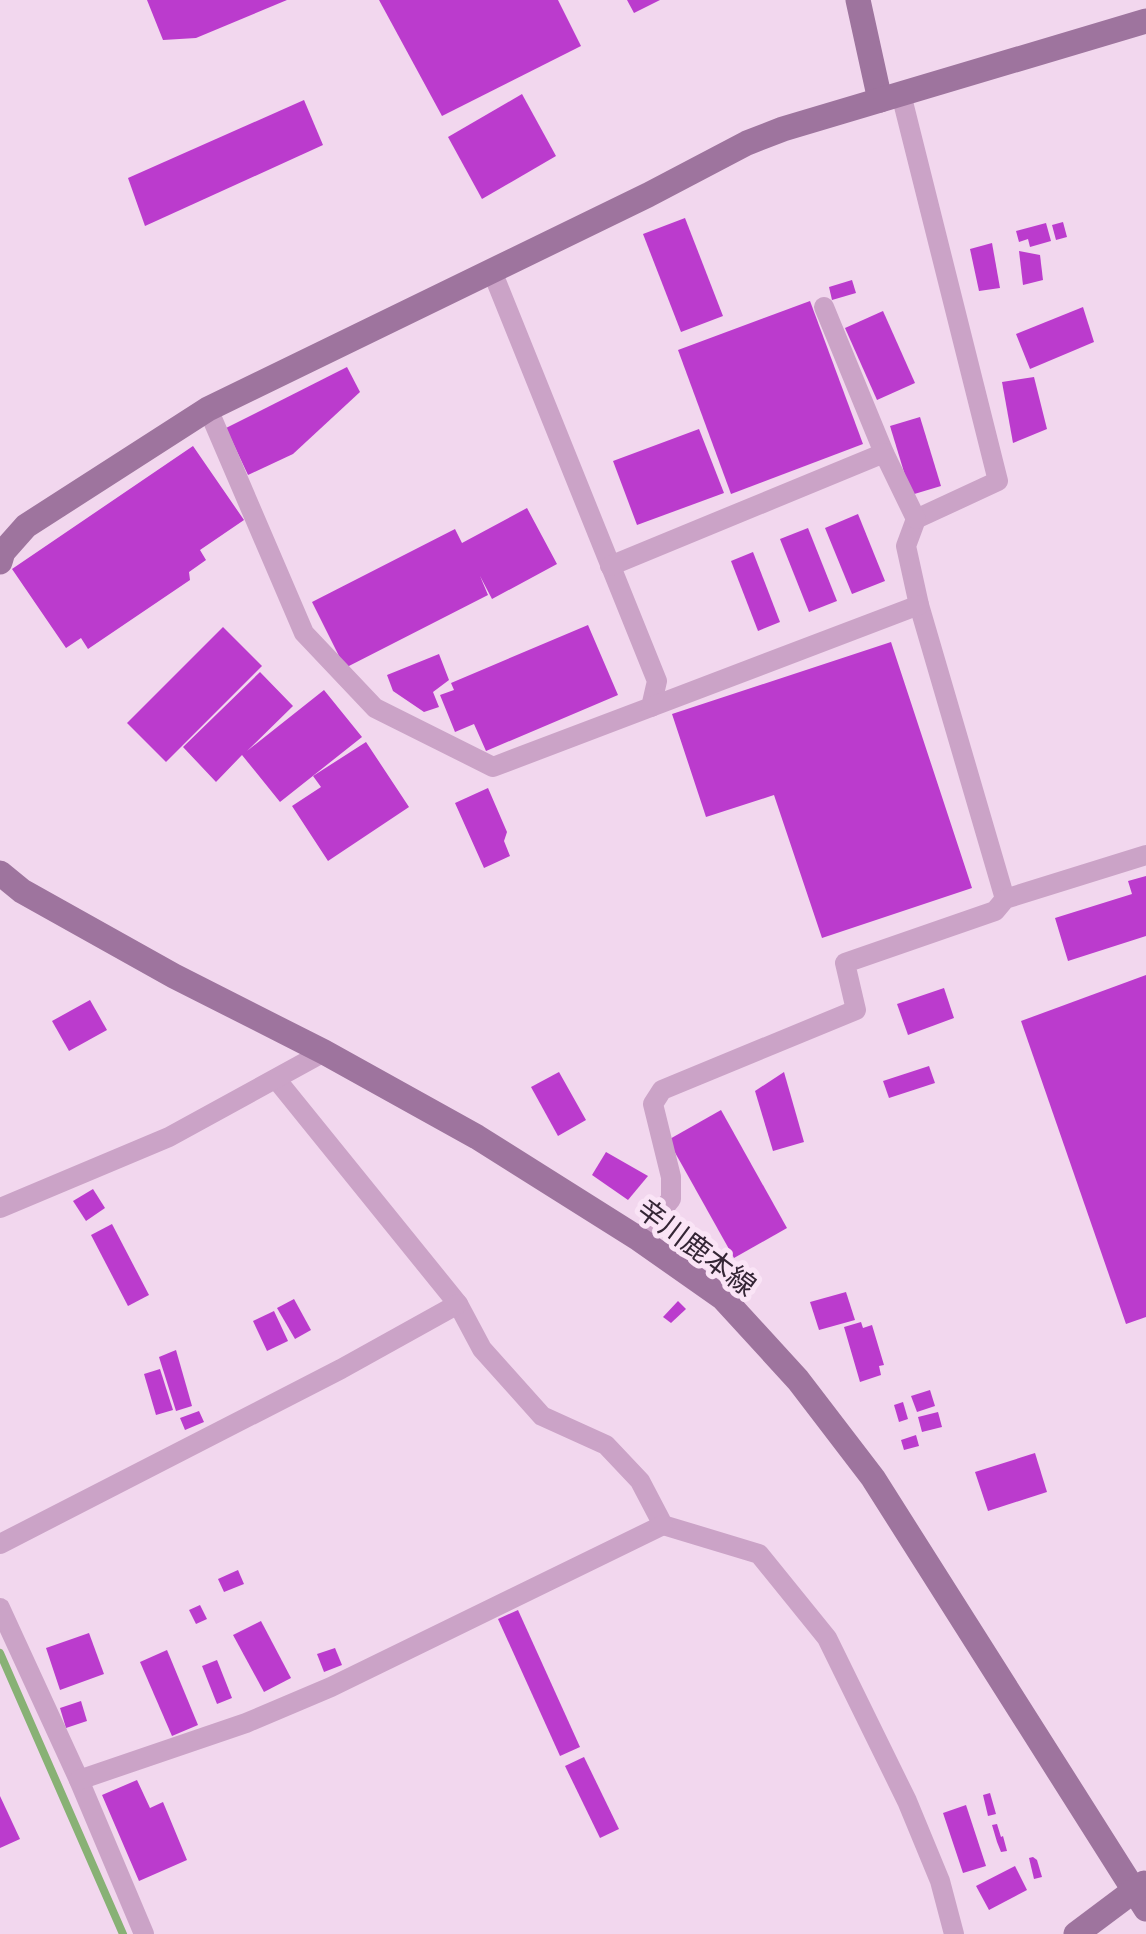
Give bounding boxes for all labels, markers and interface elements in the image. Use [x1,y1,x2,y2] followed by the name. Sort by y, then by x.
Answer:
[629,1191,763,1305] street label: 辛川鹿本線

